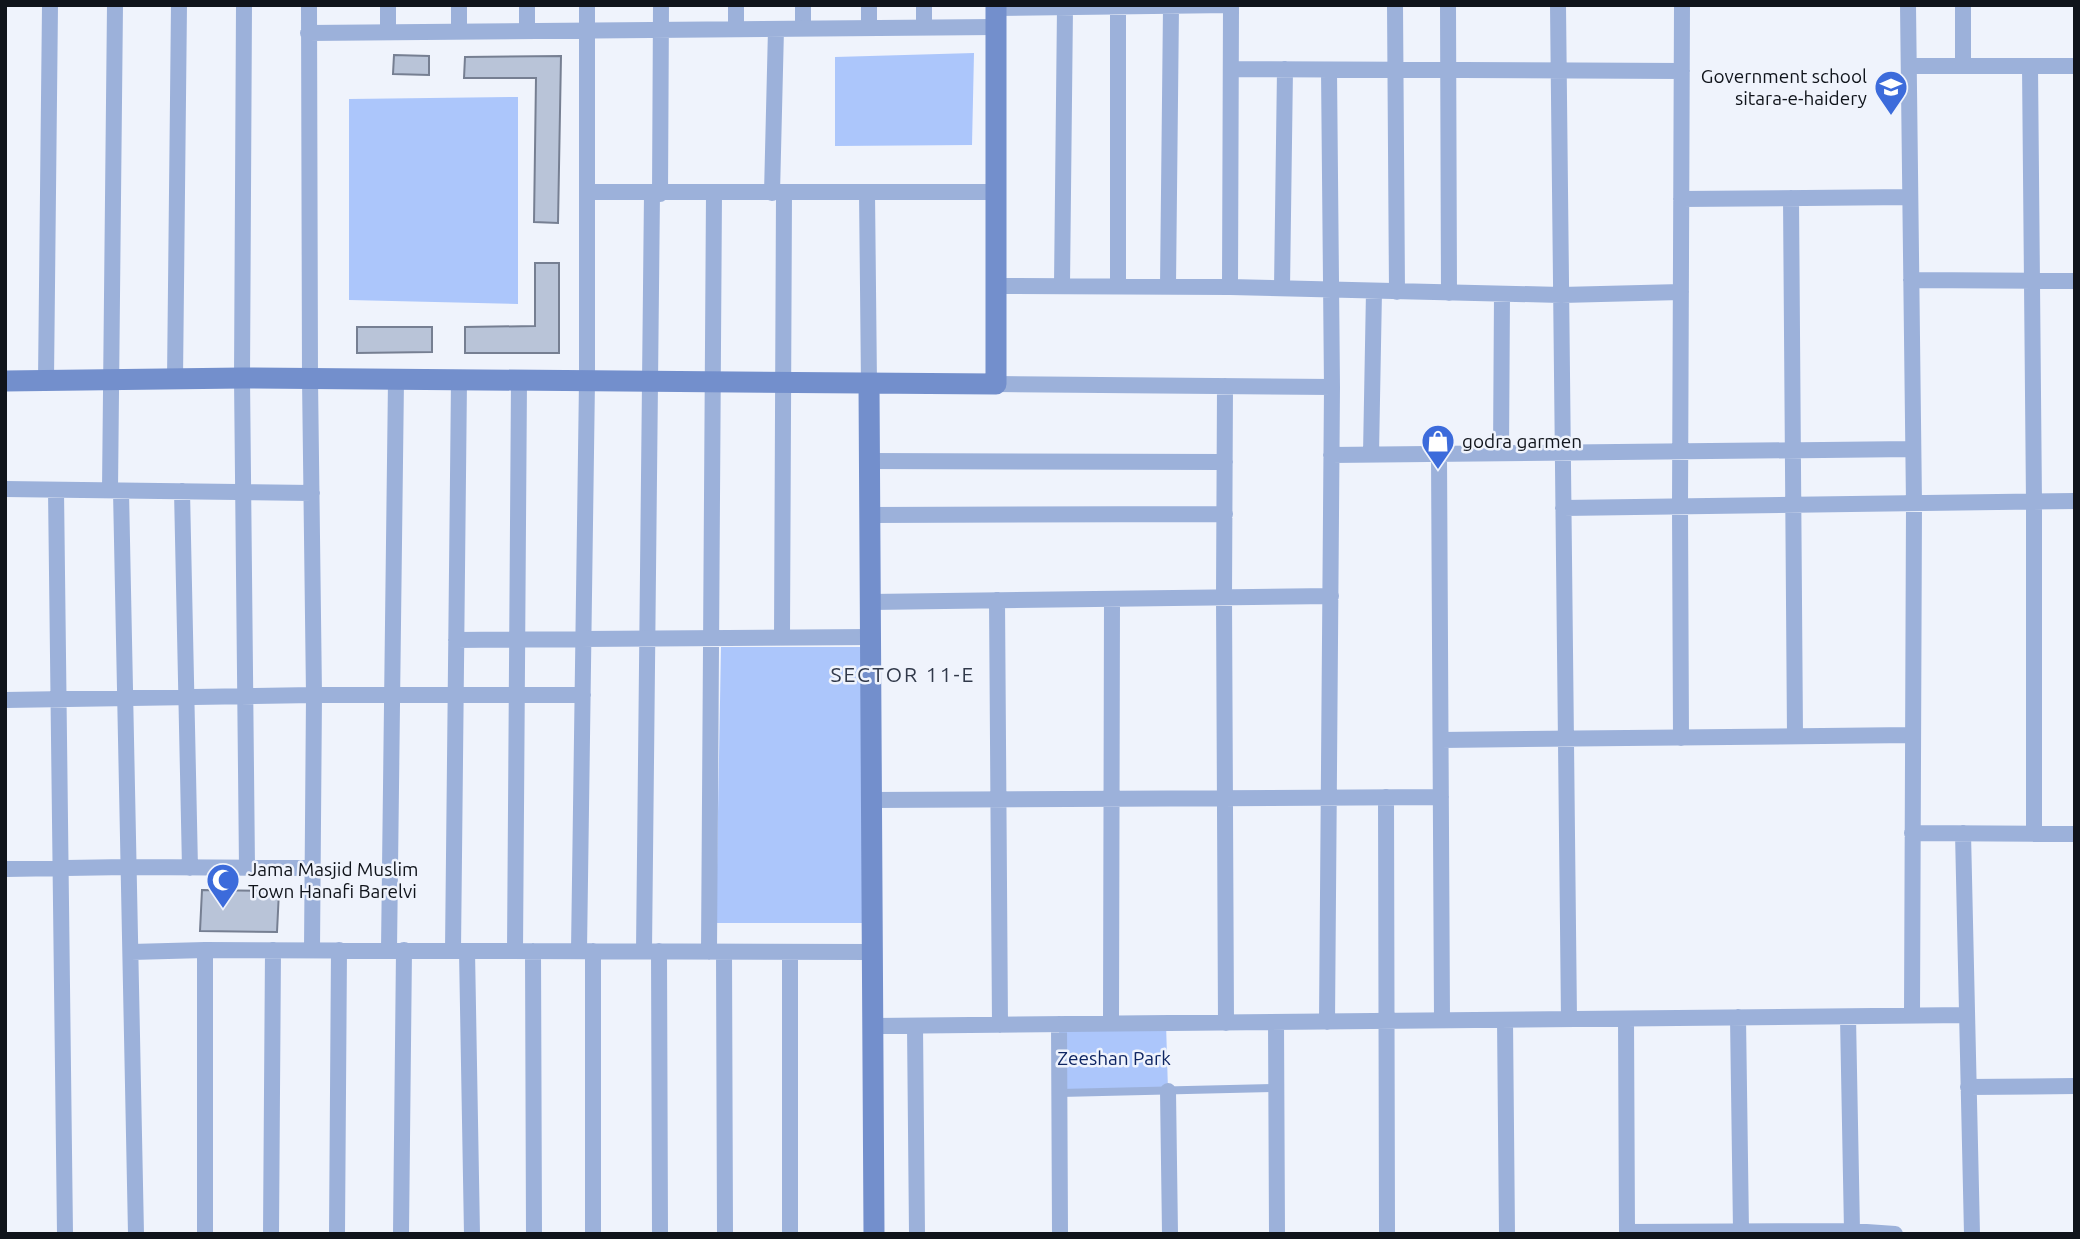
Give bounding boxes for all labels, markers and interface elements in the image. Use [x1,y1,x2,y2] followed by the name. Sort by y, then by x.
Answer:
[1701,65,1867,109] place label: Government school sitara-e-haidery
[1872,68,1910,117] school or university icon: Government school sitara-e-haidery
[1419,422,1457,471] shop icon: godra garmen
[1462,430,1582,452] place label: godra garmen
[831,662,975,686] district label: SECTOR 11-E
[248,858,418,902] place label: Jama Masjid Muslim Town Hanafi Barelvi
[204,861,242,910] mosque icon: Jama Masjid Muslim Town Hanafi Barelvi
[1057,1047,1171,1069] park label: Zeeshan Park

